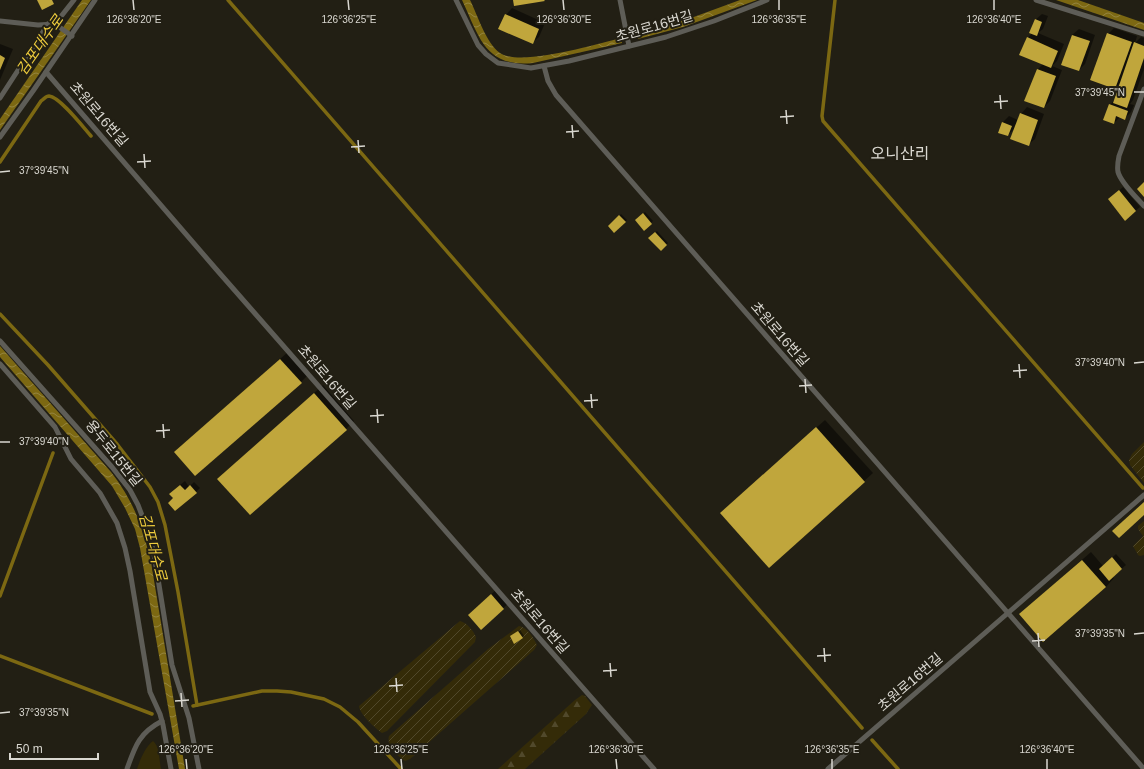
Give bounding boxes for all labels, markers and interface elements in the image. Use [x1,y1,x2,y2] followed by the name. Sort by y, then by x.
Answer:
[613,7,695,45] street label: 초원로16번길
[13,11,67,78] water label: 김포대수로
[106,14,162,25] text: 126°36'20"E
[321,14,377,25] text: 126°36'25"E
[536,14,592,25] text: 126°36'30"E
[751,14,807,25] text: 126°36'35"E
[966,14,1022,25] text: 126°36'40"E
[67,79,131,149] street label: 초원로16번길
[1075,87,1125,98] text: 37°39'45"N
[871,145,929,162] district label: 오니산리
[19,165,69,176] text: 37°39'45"N
[748,299,812,369] street label: 초원로16번길
[295,342,359,412] street label: 초원로16번길
[1075,357,1125,368] text: 37°39'40"N
[83,417,145,489] street label: 용두로15번길
[19,436,69,447] text: 37°39'40"N
[136,511,171,584] water label: 김포대수로
[508,586,572,656] street label: 초원로16번길
[1075,628,1125,639] text: 37°39'35"N
[875,650,945,714] street label: 초원로16번길
[19,707,69,718] text: 37°39'35"N
[10,735,98,761] scale bar
[16,742,43,756] text: 50 m
[158,744,214,755] text: 126°36'20"E
[373,744,429,755] text: 126°36'25"E
[588,744,644,755] text: 126°36'30"E
[804,744,860,755] text: 126°36'35"E
[1019,744,1075,755] text: 126°36'40"E

